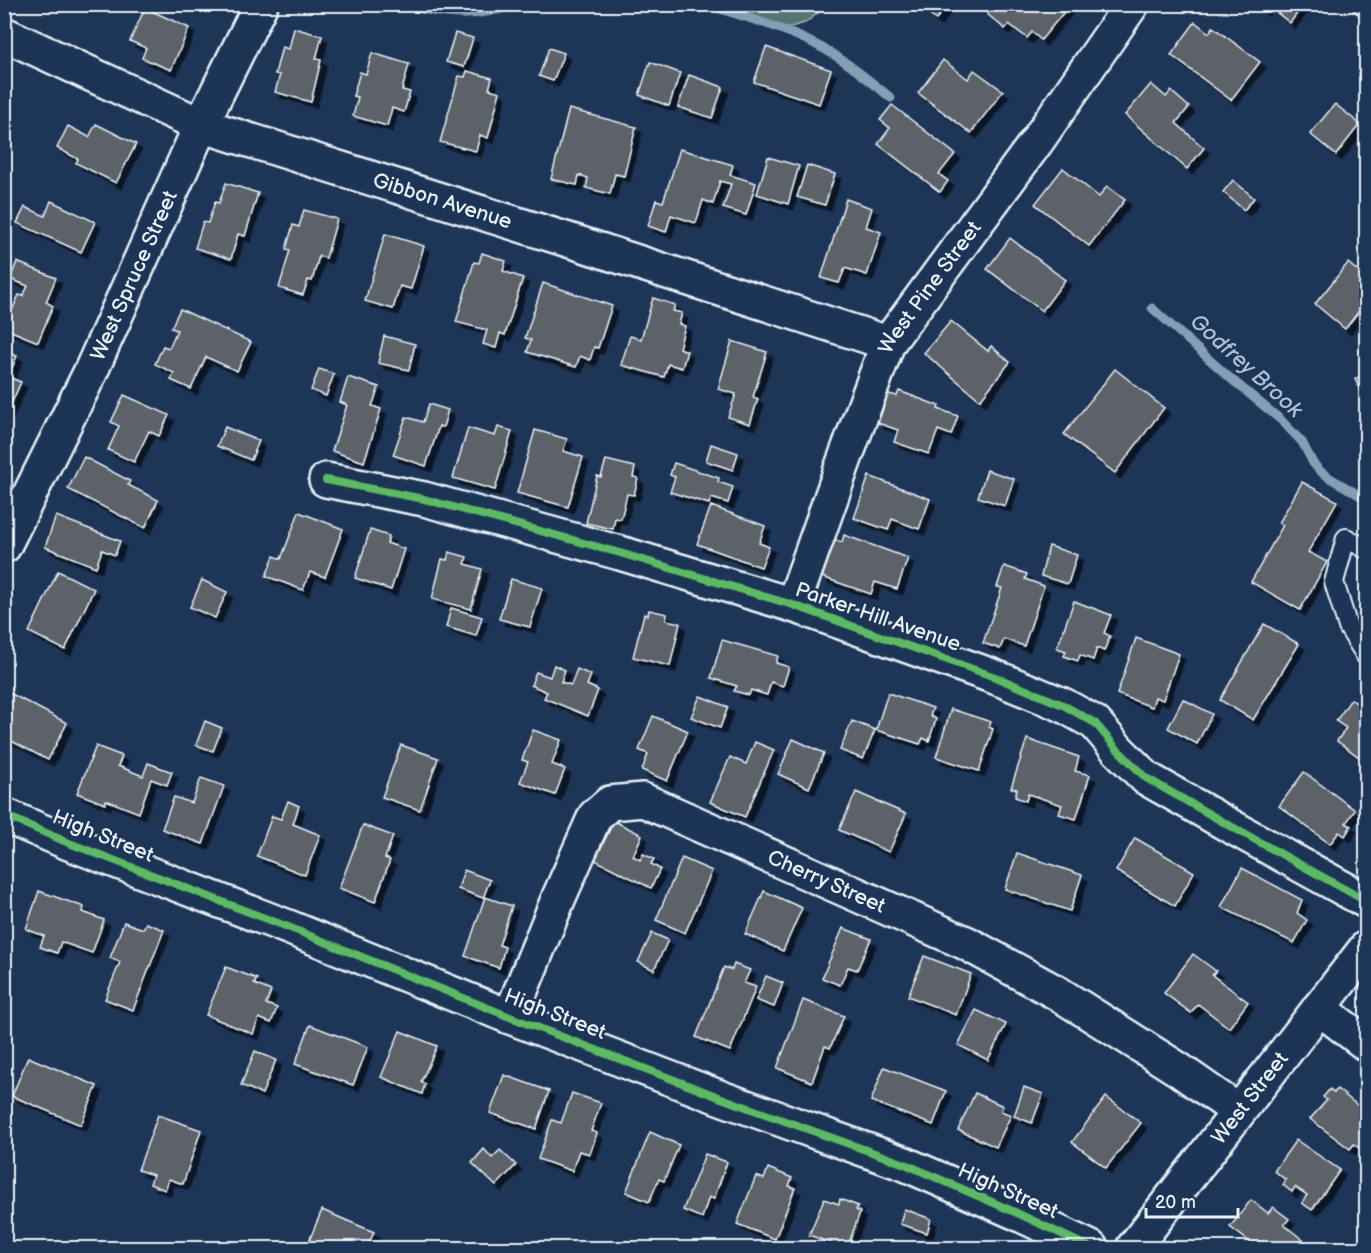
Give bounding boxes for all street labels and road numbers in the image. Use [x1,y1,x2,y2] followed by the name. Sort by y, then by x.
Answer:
[370,167,515,234] street label: Gibbon Avenue
[85,186,183,364] street label: West Spruce Street
[873,216,987,357] street label: West Pine Street
[792,577,964,657] street label: Parker Hill Avenue
[49,804,158,868] street label: High Street
[764,844,890,918] street label: Cherry Street
[501,983,610,1045] street label: High Street
[1206,1046,1294,1149] street label: West Street
[954,1158,1062,1224] street label: High Street

